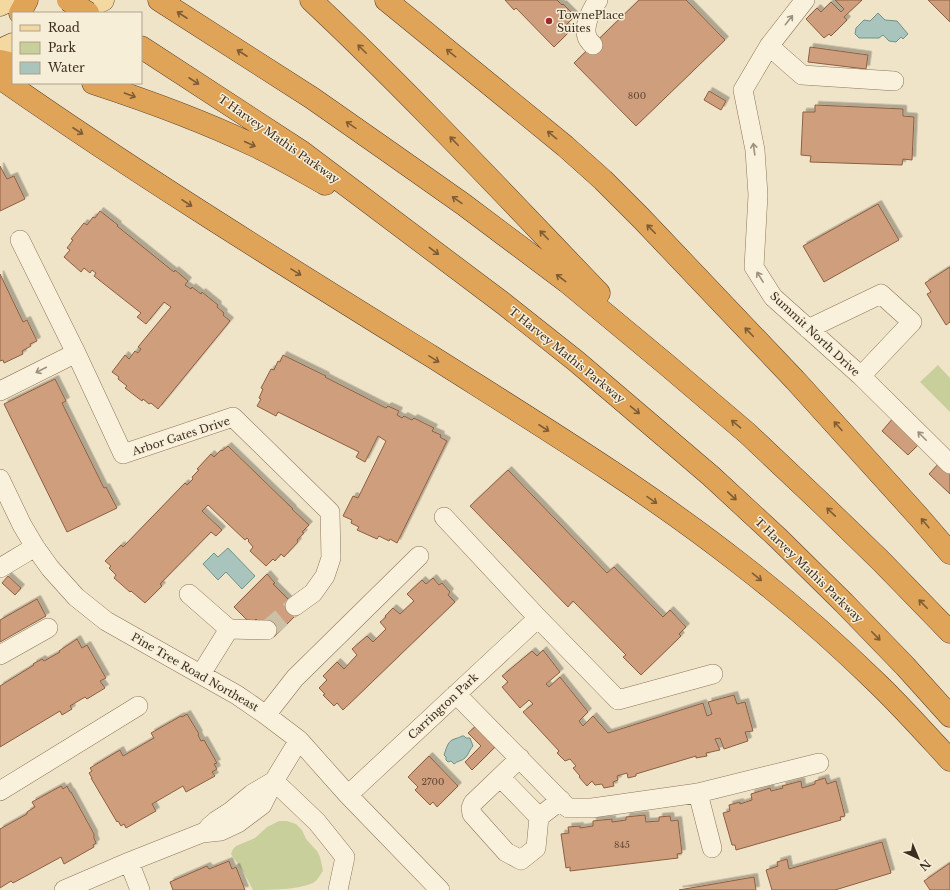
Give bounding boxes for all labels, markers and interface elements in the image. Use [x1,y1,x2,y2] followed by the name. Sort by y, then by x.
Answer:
[557,8,624,35] place label: TownePlace Suites
[176,10,188,18] one-way arrow
[12,12,142,84] legend
[785,15,794,26] one-way arrow
[544,16,554,26] marker: TownePlace Suites
[48,20,80,35] text: Road
[48,40,76,55] text: Park
[357,44,367,53] one-way arrow
[445,48,456,57] one-way arrow
[236,49,248,57] one-way arrow
[47,60,85,75] text: Water
[188,77,199,85] one-way arrow
[628,90,646,101] house number: 800
[123,92,136,99] one-way arrow
[216,92,342,186] street label: T Harvey Mathis Parkway
[345,121,356,129] one-way arrow
[72,127,83,135] one-way arrow
[546,130,557,139] one-way arrow
[449,136,459,146] one-way arrow
[244,141,256,148] one-way arrow
[750,143,758,156] one-way arrow
[452,196,463,204] one-way arrow
[181,199,193,207] one-way arrow
[646,224,656,234] one-way arrow
[539,230,548,240] one-way arrow
[428,247,439,256] one-way arrow
[291,268,302,277] one-way arrow
[756,272,764,283] one-way arrow
[556,273,567,282] one-way arrow
[767,289,863,379] street label: Summit North Drive
[506,304,628,406] street label: T Harvey Mathis Parkway
[744,327,754,337] one-way arrow
[428,355,440,363] one-way arrow
[35,367,47,375] one-way arrow
[629,406,640,415] one-way arrow
[129,414,232,459] street label: Arbor Gates Drive
[731,419,741,428] one-way arrow
[834,422,843,432] one-way arrow
[538,424,549,432] one-way arrow
[917,431,927,441] one-way arrow
[727,491,737,500] one-way arrow
[647,496,658,504] one-way arrow
[826,507,836,517] one-way arrow
[752,515,866,625] street label: T Harvey Mathis Parkway
[920,518,929,529] one-way arrow
[751,573,762,582] one-way arrow
[918,599,928,609] one-way arrow
[129,630,262,715] street label: Pine Tree Road Northeast
[871,630,880,640] one-way arrow
[405,670,481,742] street label: Carrington Park
[422,776,444,787] house number: 2700
[898,838,938,878] north arrow
[614,839,630,850] house number: 845
[916,857,934,874] text: N

